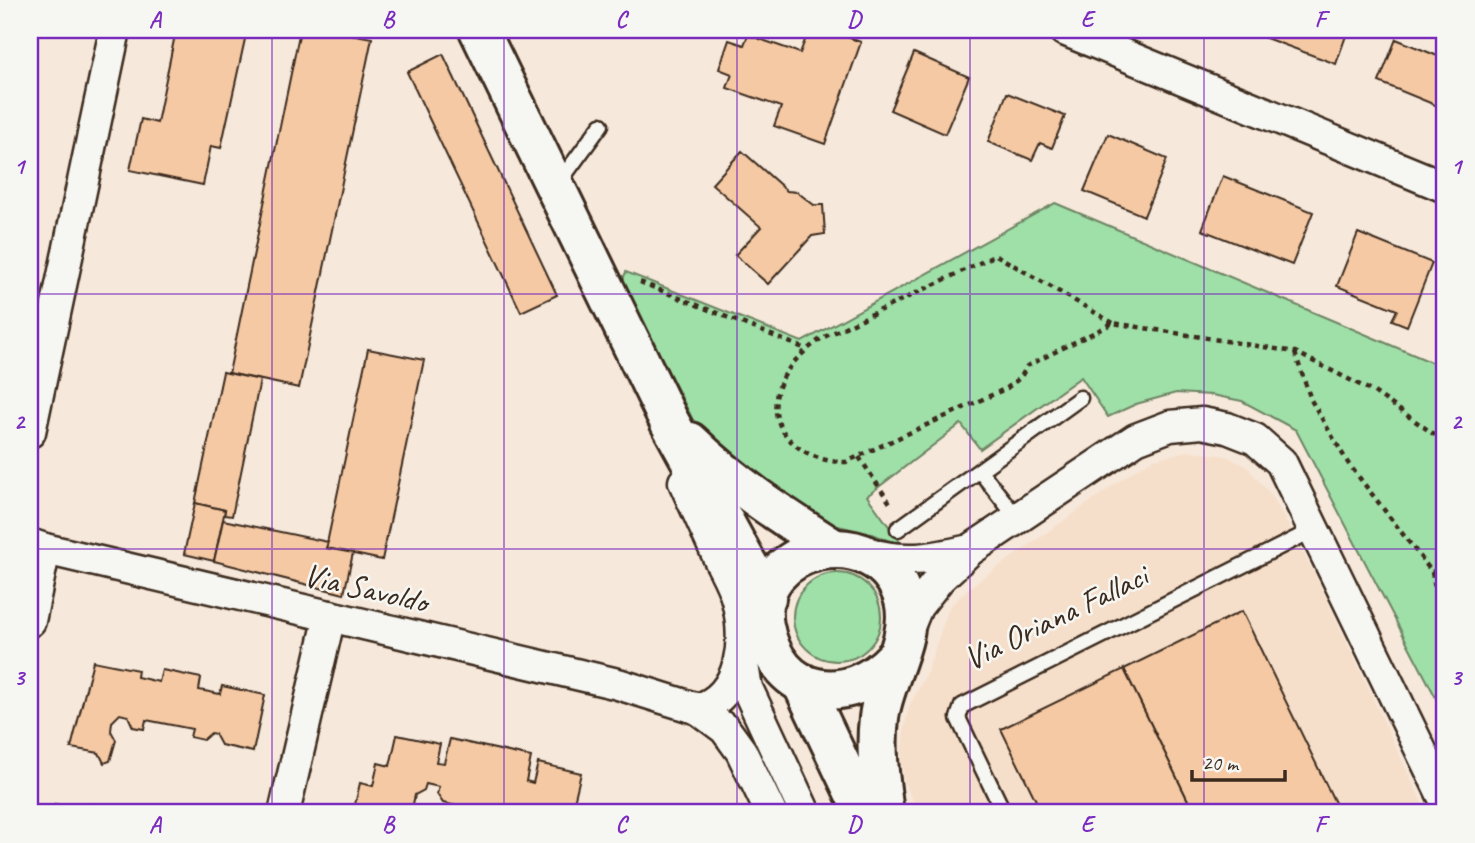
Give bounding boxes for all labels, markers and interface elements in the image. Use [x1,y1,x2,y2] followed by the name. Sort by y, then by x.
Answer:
[149,5,163,34] text: A
[382,5,396,34] text: B
[616,5,630,34] text: C
[847,5,863,34] text: D
[1081,5,1097,34] text: E
[1315,5,1331,34] text: F
[14,152,27,181] text: 1
[1451,152,1464,181] text: 1
[14,407,27,436] text: 2
[1451,407,1464,436] text: 2
[300,553,435,623] street label: Via Savoldo
[957,553,1158,679] street label: Via Oriana Fallaci
[14,663,27,692] text: 3
[1451,663,1464,692] text: 3
[1192,738,1284,782] scale bar
[1202,750,1240,776] text: 20 m
[149,810,163,839] text: A
[382,810,396,839] text: B
[616,810,630,839] text: C
[847,810,863,839] text: D
[1081,810,1097,839] text: E
[1315,810,1331,839] text: F

